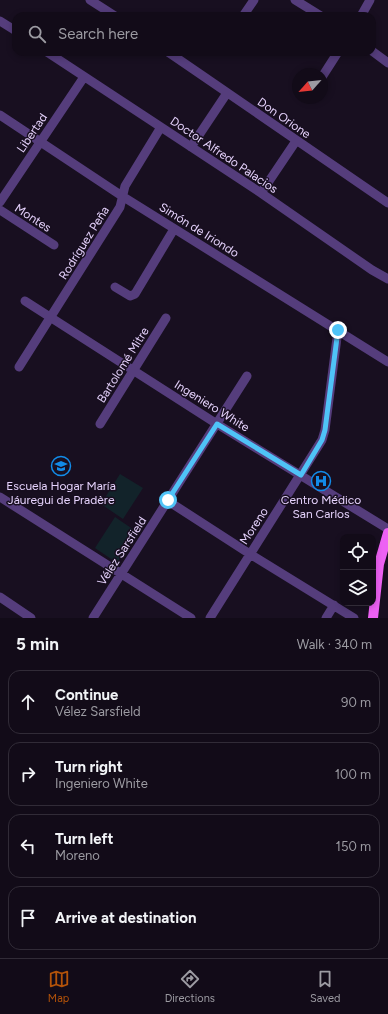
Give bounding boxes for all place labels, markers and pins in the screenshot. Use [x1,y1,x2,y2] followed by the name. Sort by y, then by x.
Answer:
[50,455,72,477] school or university icon: Escuela Hogar María Jáuregui de Pradère
[310,470,332,492] hospital icon: Centro Médico San Carlos
[6,479,116,507] place label: Escuela Hogar María Jáuregui de Pradère
[281,493,361,521] place label: Centro Médico San Carlos

